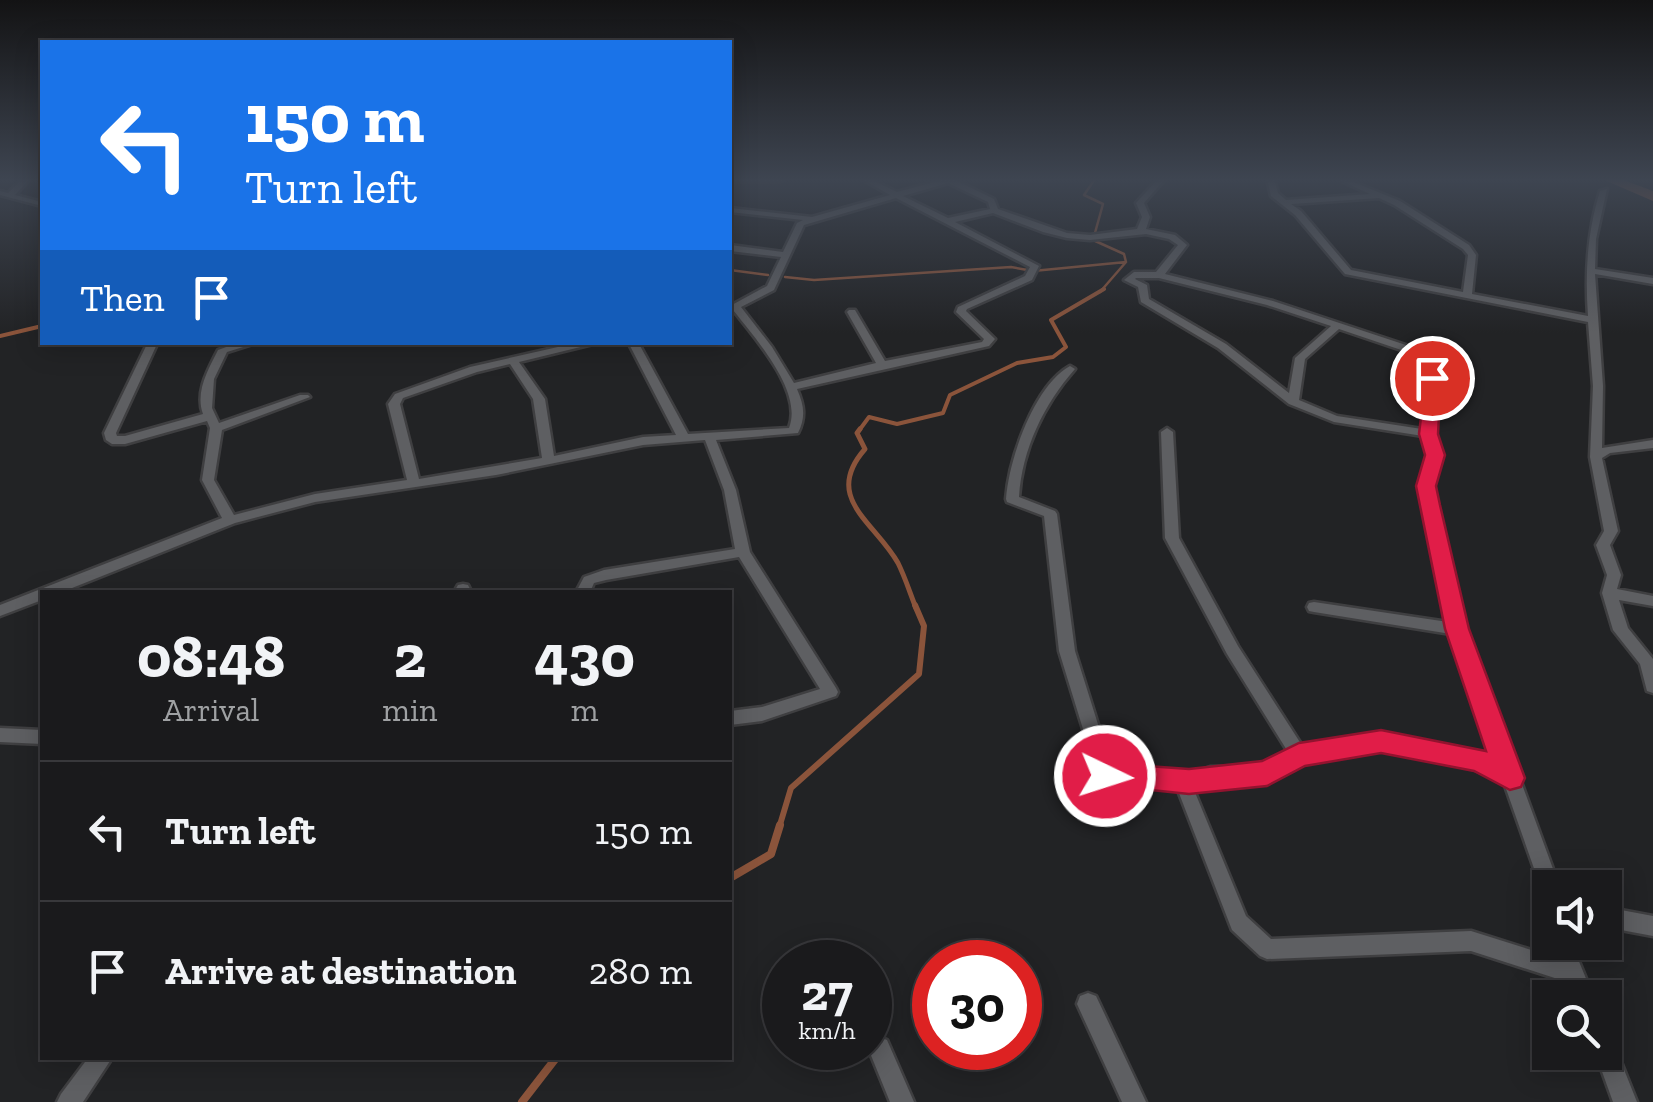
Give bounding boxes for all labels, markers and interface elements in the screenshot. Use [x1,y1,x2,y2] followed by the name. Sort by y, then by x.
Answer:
[245,76,425,160] text: 150 m
[80,80,210,210] icon: left
[245,161,417,215] text: Turn left
[184,270,239,325] icon: arrive
[80,275,164,321] text: Then
[1390,336,1475,421] pin
[1405,351,1460,406] icon: arrive
[137,620,285,692] text: 08:48
[394,620,426,692] text: 2
[534,620,635,692] text: 430
[163,691,259,729] text: Arrival
[382,691,437,729] text: min
[571,691,598,729] text: m
[1053,724,1157,828] position arrow
[80,804,135,859] icon: left
[165,808,316,854] text: Turn left
[595,808,692,854] text: 150 m
[1532,870,1622,1070] map controls
[1532,870,1622,960] button: sound
[912,940,1042,1070] speed limit sign: 30
[80,944,135,999] icon: arrive
[165,948,516,994] text: Arrive at destination
[589,948,692,994] text: 280 m
[801,963,853,1023] text: 27
[1532,980,1622,1070] button: search
[798,1015,856,1045] text: km/h

